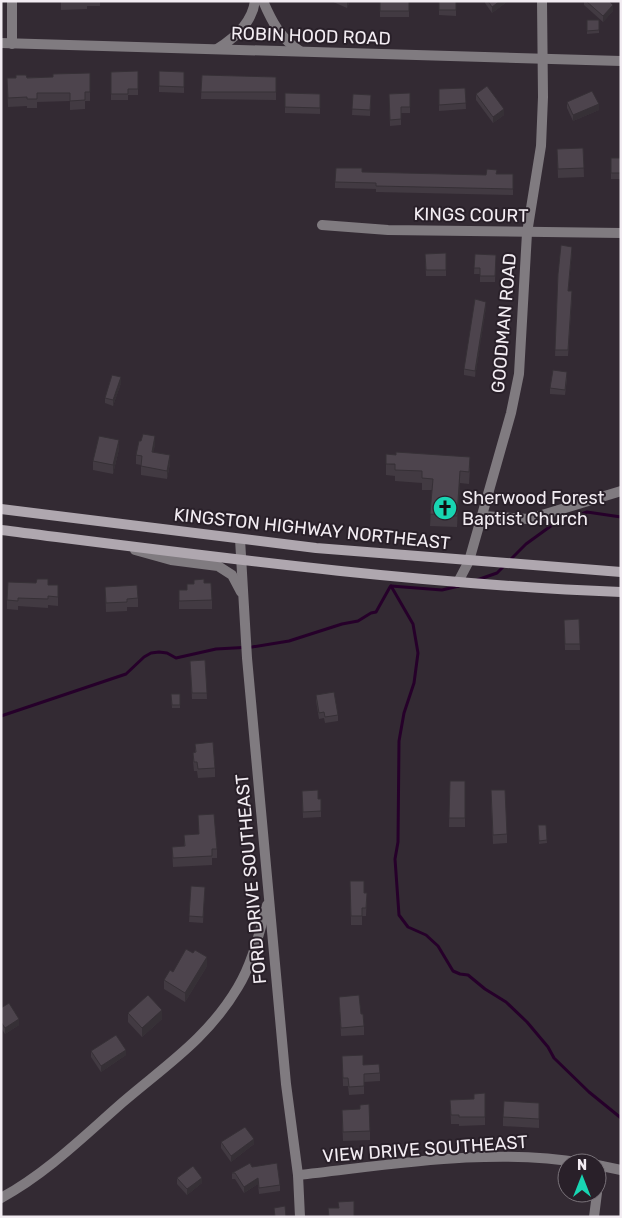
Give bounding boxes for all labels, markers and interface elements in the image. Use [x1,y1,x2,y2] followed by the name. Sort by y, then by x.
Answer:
[231,22,391,50] street label: ROBIN HOOD ROAD
[413,203,529,227] street label: KINGS COURT
[487,252,521,394] street label: GOODMAN ROAD
[462,487,605,530] place label: Sherwood Forest Baptist Church
[432,495,458,521] church icon: Sherwood Forest Baptist Church
[173,504,451,554] street label: KINGSTON HIGHWAY NORTHEAST
[231,773,271,985] street label: FORD DRIVE SOUTHEAST
[322,1131,528,1167] street label: VIEW DRIVE SOUTHEAST
[557,1153,607,1203] north arrow
[577,1157,587,1174] text: N

